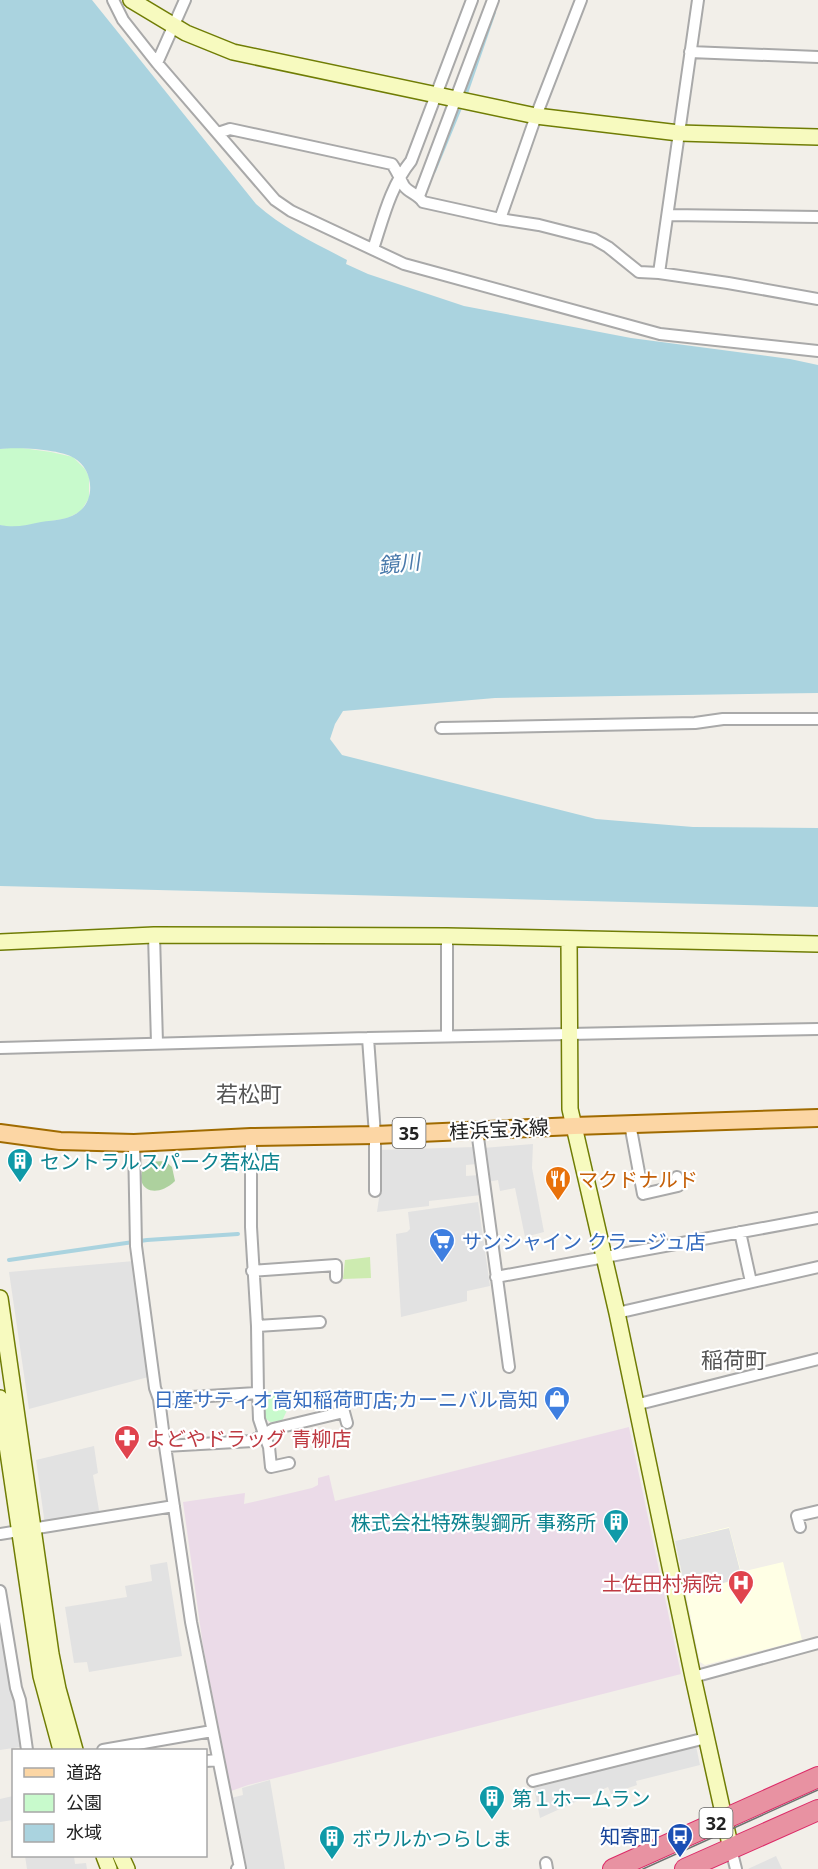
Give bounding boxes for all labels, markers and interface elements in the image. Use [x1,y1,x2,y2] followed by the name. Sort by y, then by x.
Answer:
[377,547,423,579] water label: 鏡川
[216,1078,282,1108] district label: 若松町
[448,1113,550,1145] street label: 桂浜宝永線
[392,1118,426,1148] road number: 35
[5,1146,35,1184] building icon: セントラルスパーク若松店
[40,1148,280,1175] place label: セントラルスパーク若松店
[543,1164,573,1202] restaurant icon: マクドナルド
[578,1166,698,1193] place label: マクドナルド
[427,1226,457,1264] supermarket icon: サンシャイン クラージュ店
[462,1228,705,1255] place label: サンシャイン クラージュ店
[701,1344,767,1374] district label: 稲荷町
[542,1384,572,1422] shop icon: 日産サティオ高知稲荷町店;カーニバル高知
[154,1386,538,1413] place label: 日産サティオ高知稲荷町店;カーニバル高知
[112,1423,142,1461] pharmacy icon: よどやドラッグ 青柳店
[146,1425,351,1452] place label: よどやドラッグ 青柳店
[601,1507,631,1545] building icon: 株式会社特殊製鋼所 事務所
[351,1509,596,1536] place label: 株式会社特殊製鋼所 事務所
[726,1568,756,1606] hospital icon: 土佐田村病院
[602,1570,722,1597] place label: 土佐田村病院
[12,1749,207,1857] legend
[66,1760,102,1784] text: 道路
[477,1783,507,1821] building icon: 第１ホームラン
[512,1785,650,1812] place label: 第１ホームラン
[66,1790,102,1814] text: 公園
[700,1808,732,1838] road number: 32
[66,1820,102,1844] text: 水域
[665,1821,695,1859] bus stop icon: 知寄町
[317,1823,347,1861] building icon: ボウルかつらしま
[600,1823,660,1850] place label: 知寄町
[352,1825,512,1852] place label: ボウルかつらしま

